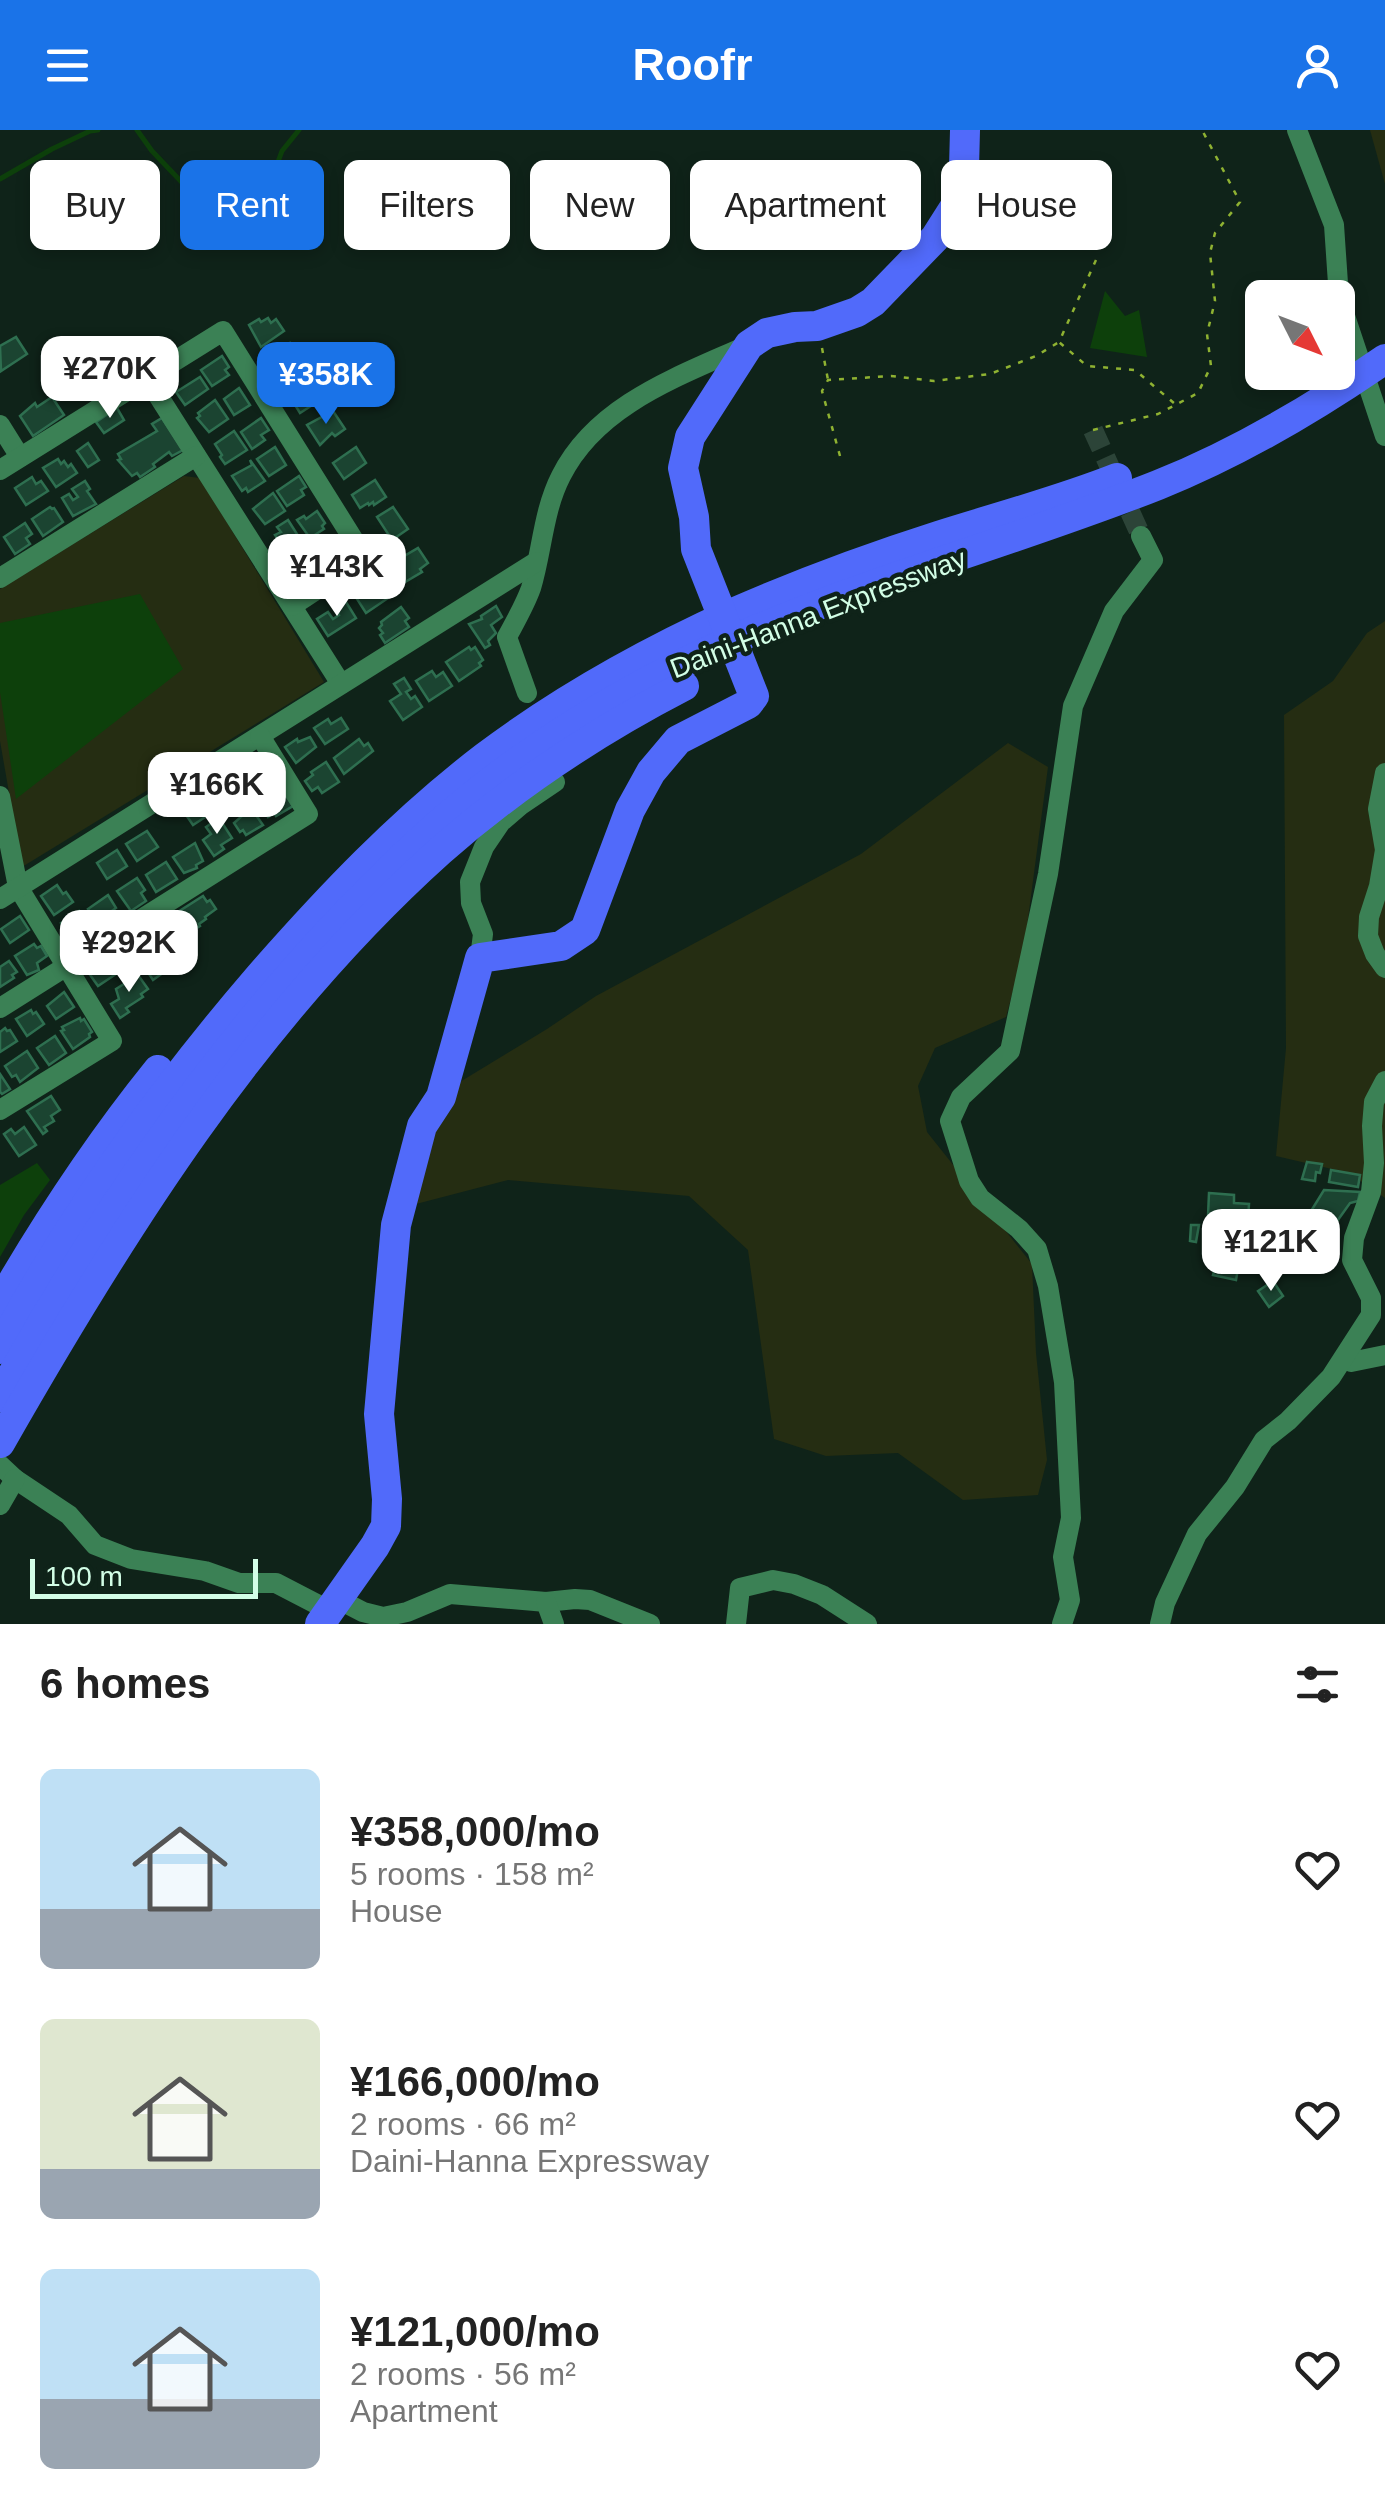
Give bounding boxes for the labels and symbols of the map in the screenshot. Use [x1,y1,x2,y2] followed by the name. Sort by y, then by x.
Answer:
[1245,280,1355,390] north arrow
[40,336,180,421] pin: ¥270K
[256,342,396,427] pin: ¥358K
[267,534,407,619] pin: ¥143K
[666,543,970,684] street label: Daini-Hanna Expressway
[147,752,287,837] pin: ¥166K
[59,910,199,995] pin: ¥292K
[1201,1209,1341,1294] pin: ¥121K
[30,1554,258,1598] scale bar

